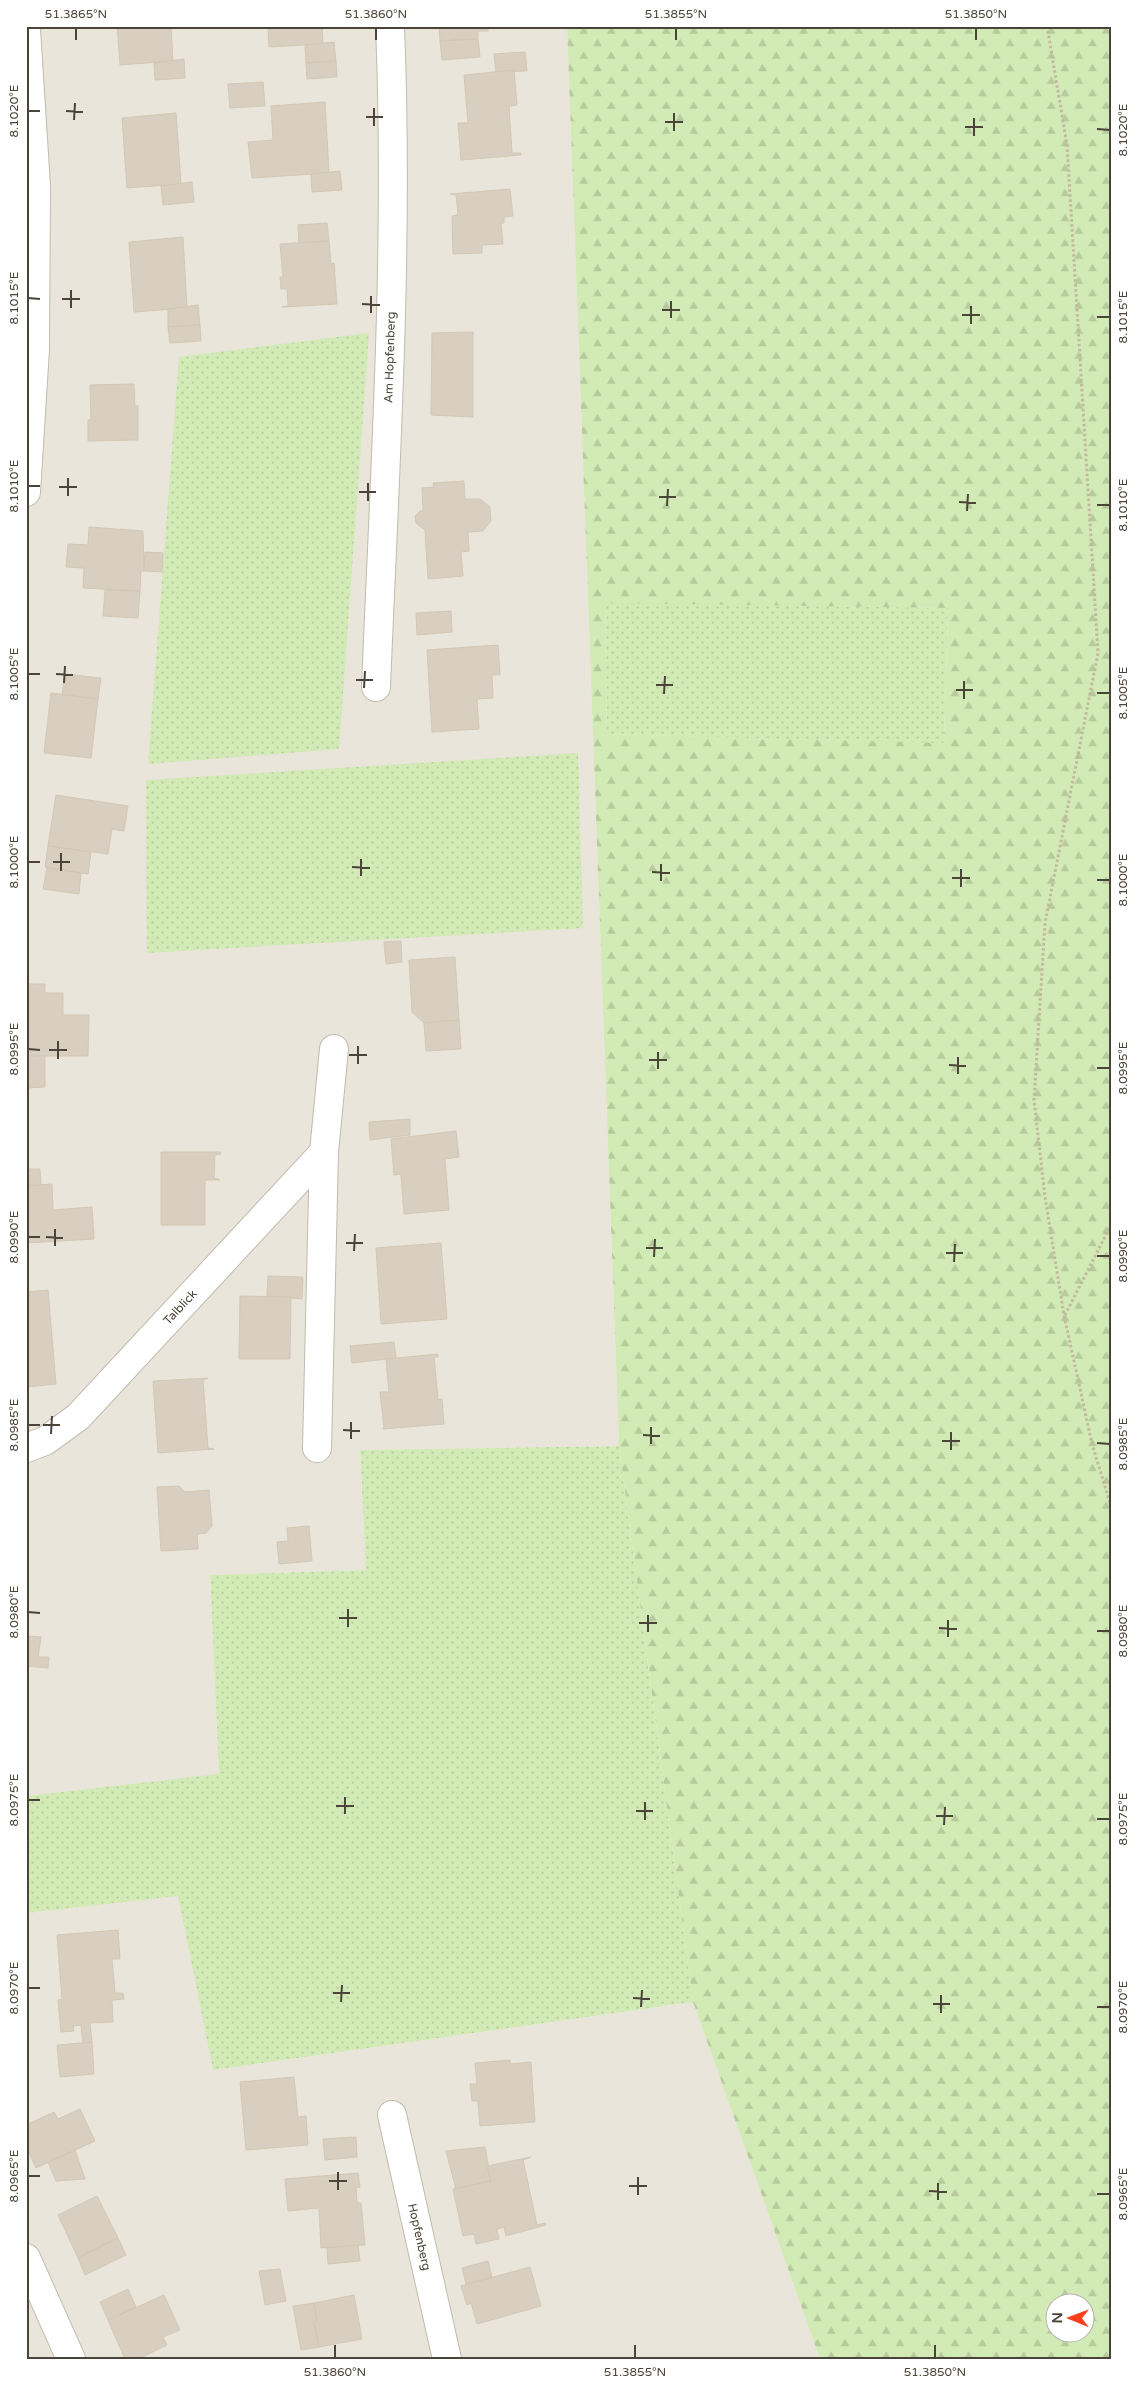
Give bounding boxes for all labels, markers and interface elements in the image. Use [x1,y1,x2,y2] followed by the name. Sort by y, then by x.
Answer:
[45,7,107,21] text: 51.3865°N
[345,7,407,21] text: 51.3860°N
[645,7,707,21] text: 51.3855°N
[945,7,1007,21] text: 51.3850°N
[7,84,21,138] text: 8.1020°E
[1116,103,1130,157] text: 8.1020°E
[7,271,21,324] text: 8.1015°E
[1116,290,1130,343] text: 8.1015°E
[381,311,398,403] street label: Am Hopfenberg
[7,459,21,513] text: 8.1010°E
[1116,478,1130,532] text: 8.1010°E
[7,647,21,700] text: 8.1005°E
[1116,666,1130,719] text: 8.1005°E
[7,835,21,889] text: 8.1000°E
[1116,853,1130,907] text: 8.1000°E
[7,1022,21,1075] text: 8.0995°E
[1116,1041,1130,1094] text: 8.0995°E
[7,1210,21,1264] text: 8.0990°E
[1116,1229,1130,1283] text: 8.0990°E
[160,1286,200,1327] street label: Talblick
[7,1398,21,1451] text: 8.0985°E
[1116,1417,1130,1470] text: 8.0985°E
[7,1585,21,1639] text: 8.0980°E
[1116,1604,1130,1658] text: 8.0980°E
[7,1773,21,1826] text: 8.0975°E
[1116,1792,1130,1845] text: 8.0975°E
[7,1961,21,2015] text: 8.0970°E
[1116,1980,1130,2034] text: 8.0970°E
[7,2149,21,2202] text: 8.0965°E
[1116,2167,1130,2220] text: 8.0965°E
[405,2202,434,2272] street label: Hopfenberg
[1044,2292,1094,2342] north arrow
[1049,2312,1066,2324] text: N
[304,2365,366,2379] text: 51.3860°N
[604,2365,666,2379] text: 51.3855°N
[904,2365,966,2379] text: 51.3850°N

